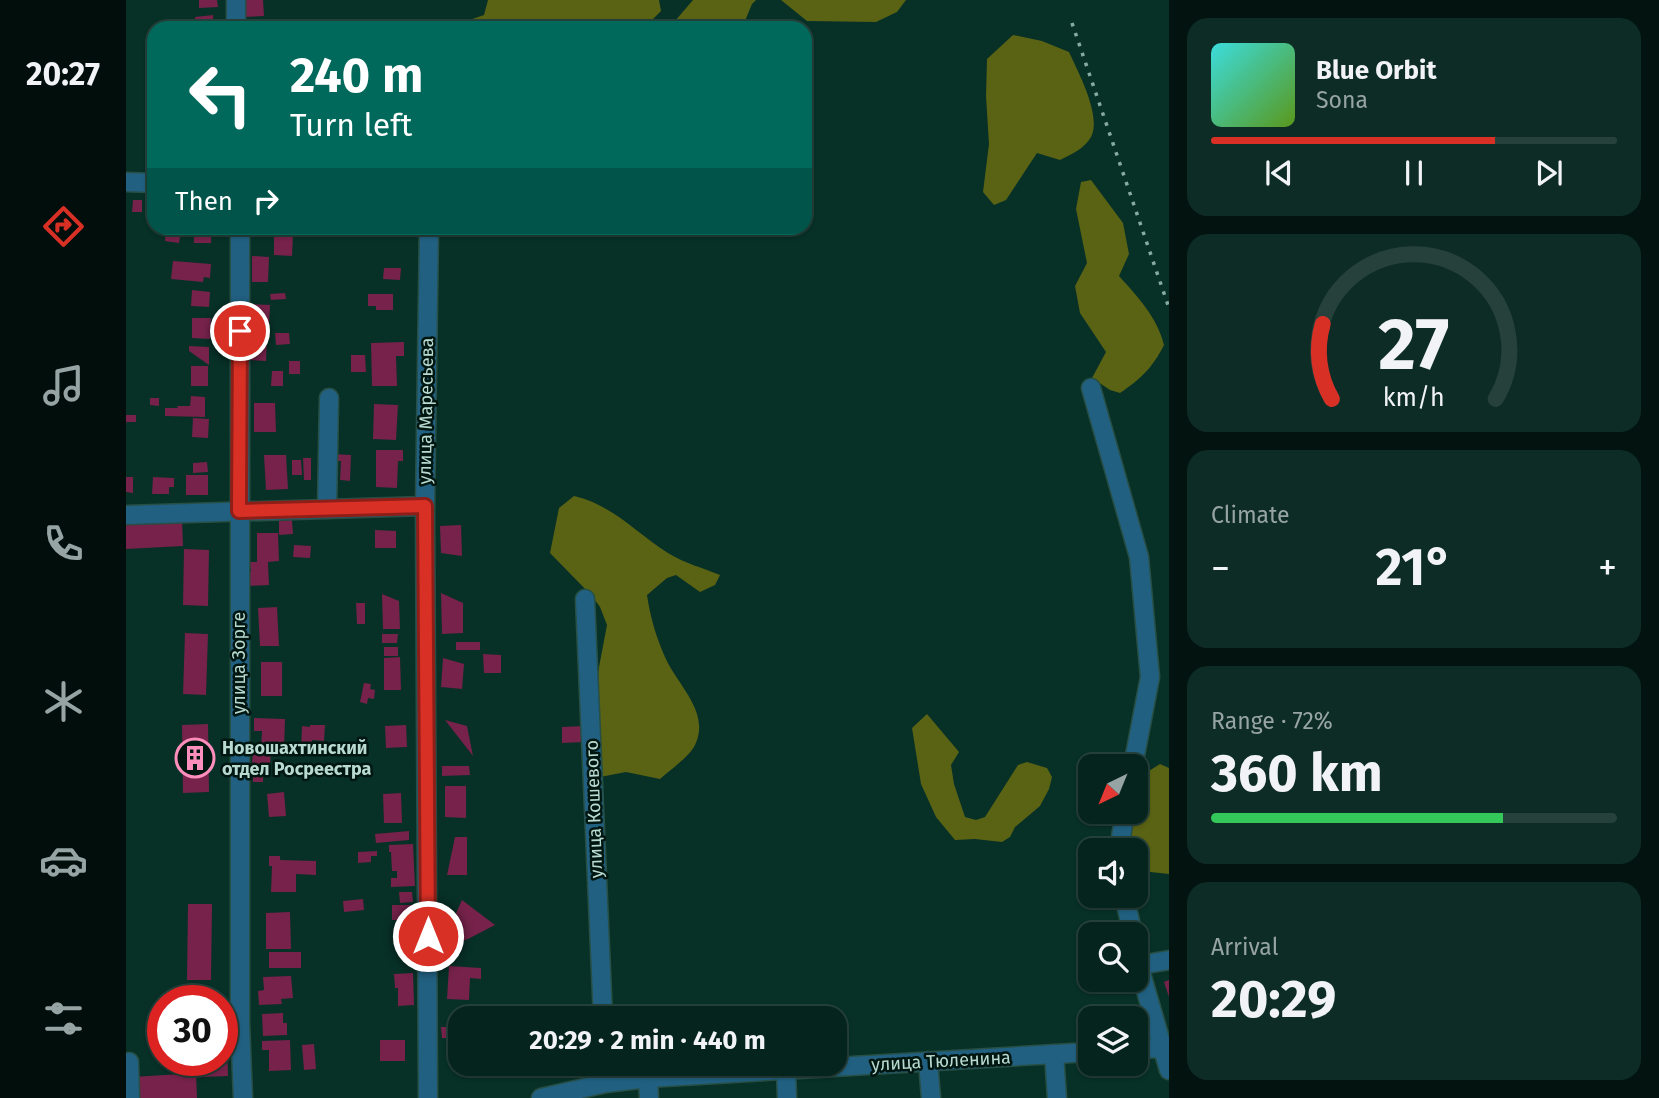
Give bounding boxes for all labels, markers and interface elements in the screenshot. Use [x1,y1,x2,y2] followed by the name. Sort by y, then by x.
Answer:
[290,46,423,105] text: 240 m
[175,49,266,140] icon: left
[26,55,100,93] text: 20:27
[1316,55,1436,86] text: Blue Orbit
[1316,86,1368,114] text: Sona
[290,106,412,144] text: Turn left
[1260,154,1298,192] icon: previous
[1395,154,1433,192] icon: pause
[1530,154,1568,192] icon: next
[247,182,285,220] icon: right
[175,186,233,217] text: Then
[39,202,88,251] icon: directions
[210,301,270,361] pin
[1379,301,1449,388] text: 27
[221,312,259,350] icon: arrive
[414,337,438,485] street label: улица Маресьева
[39,361,88,410] icon: music
[1383,383,1445,413] text: km/h
[1211,501,1290,529] text: Climate
[39,519,88,568] icon: phone
[1376,536,1453,599] text: 21°
[1211,545,1230,591] text: −
[1598,545,1617,591] text: +
[228,612,250,714] street label: улица Зорге
[39,677,88,726] icon: climate
[1211,707,1333,735] text: Range · 72%
[174,737,216,779] building icon: Новошахтинский отдел Росреестра
[222,737,372,780] place label: Новошахтинский отдел Росреестра
[581,740,607,878] street label: улица Кошевого
[1211,742,1383,805] text: 360 km
[1078,754,1148,824] north arrow
[1078,754,1148,1076] map controls
[39,836,88,885] icon: car
[1078,838,1148,908] button: sound
[391,899,465,973] position arrow
[1078,922,1148,992] button: search
[1211,933,1278,961] text: Arrival
[1211,968,1336,1031] text: 20:29
[147,985,238,1076] speed limit sign: 30
[39,994,88,1043] icon: filters
[1078,1006,1148,1076] button: layers
[529,1025,766,1056] text: 20:29 · 2 min · 440 m
[871,1046,1011,1076] street label: улица Тюленина

